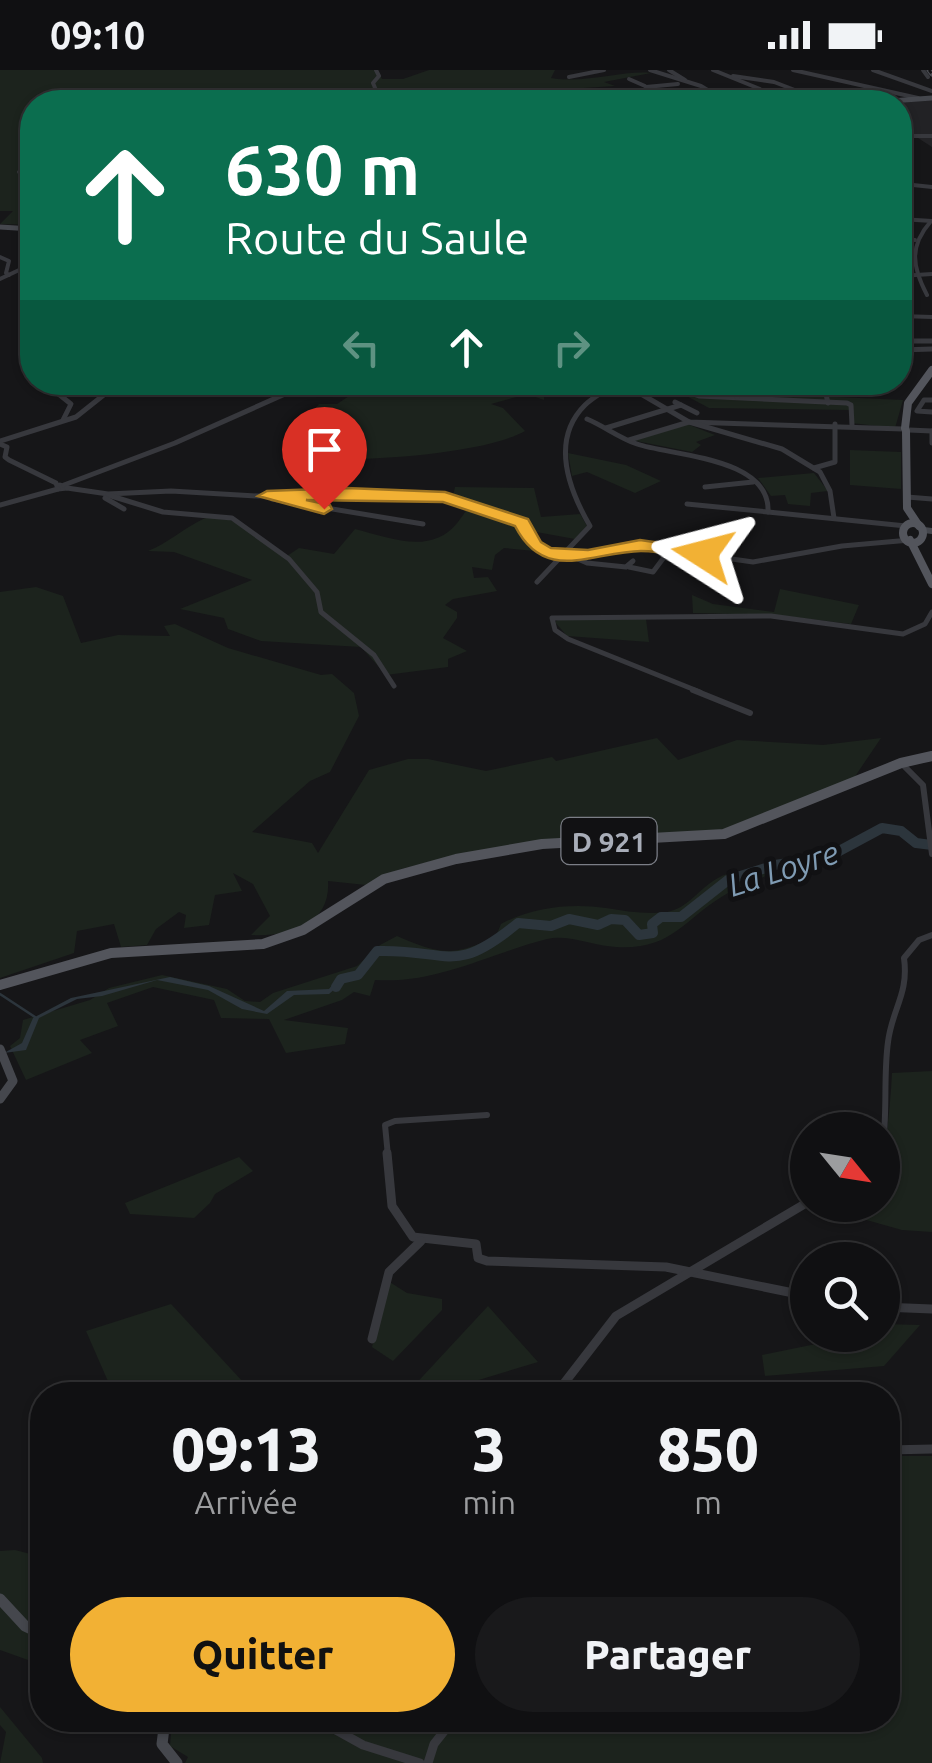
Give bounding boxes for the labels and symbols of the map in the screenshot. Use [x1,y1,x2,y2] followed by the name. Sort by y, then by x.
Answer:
[282,407,367,510] pin
[651,502,755,606] position arrow
[562,818,656,864] road number: D 921
[723,833,843,903] water label: La Loyre
[790,1112,900,1222] north arrow

